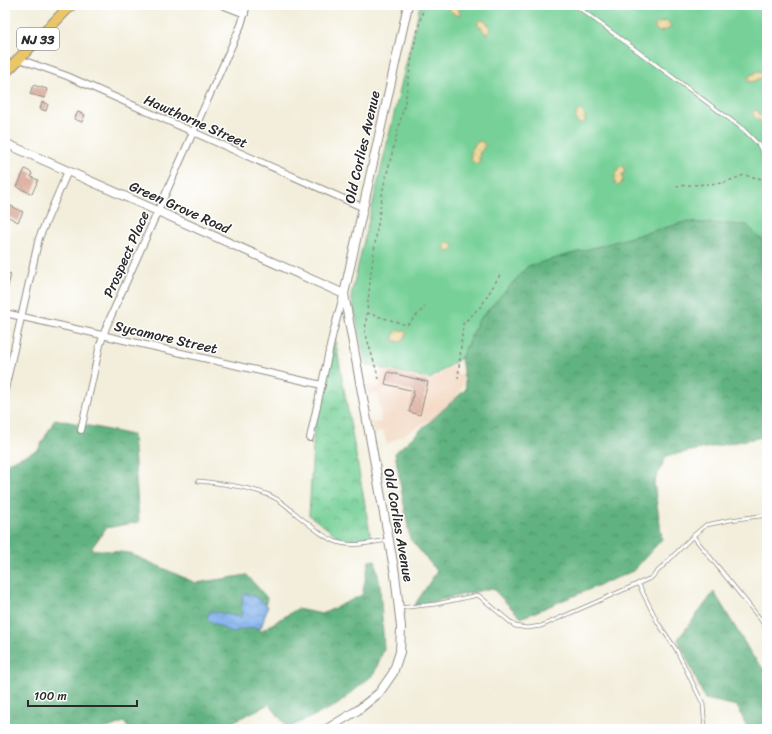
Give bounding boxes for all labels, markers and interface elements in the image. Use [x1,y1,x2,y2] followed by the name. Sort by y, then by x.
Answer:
[17,28,59,50] road number: NJ 33
[140,87,252,156] street label: Hawthorne Street
[337,88,388,206] street label: Old Corlies Avenue
[125,174,236,242] street label: Green Grove Road
[96,207,157,302] street label: Prospect Place
[112,313,220,362] street label: Sycamore Street
[376,466,421,584] street label: Old Corlies Avenue
[28,682,137,708] scale bar
[34,685,67,707] text: 100 m

